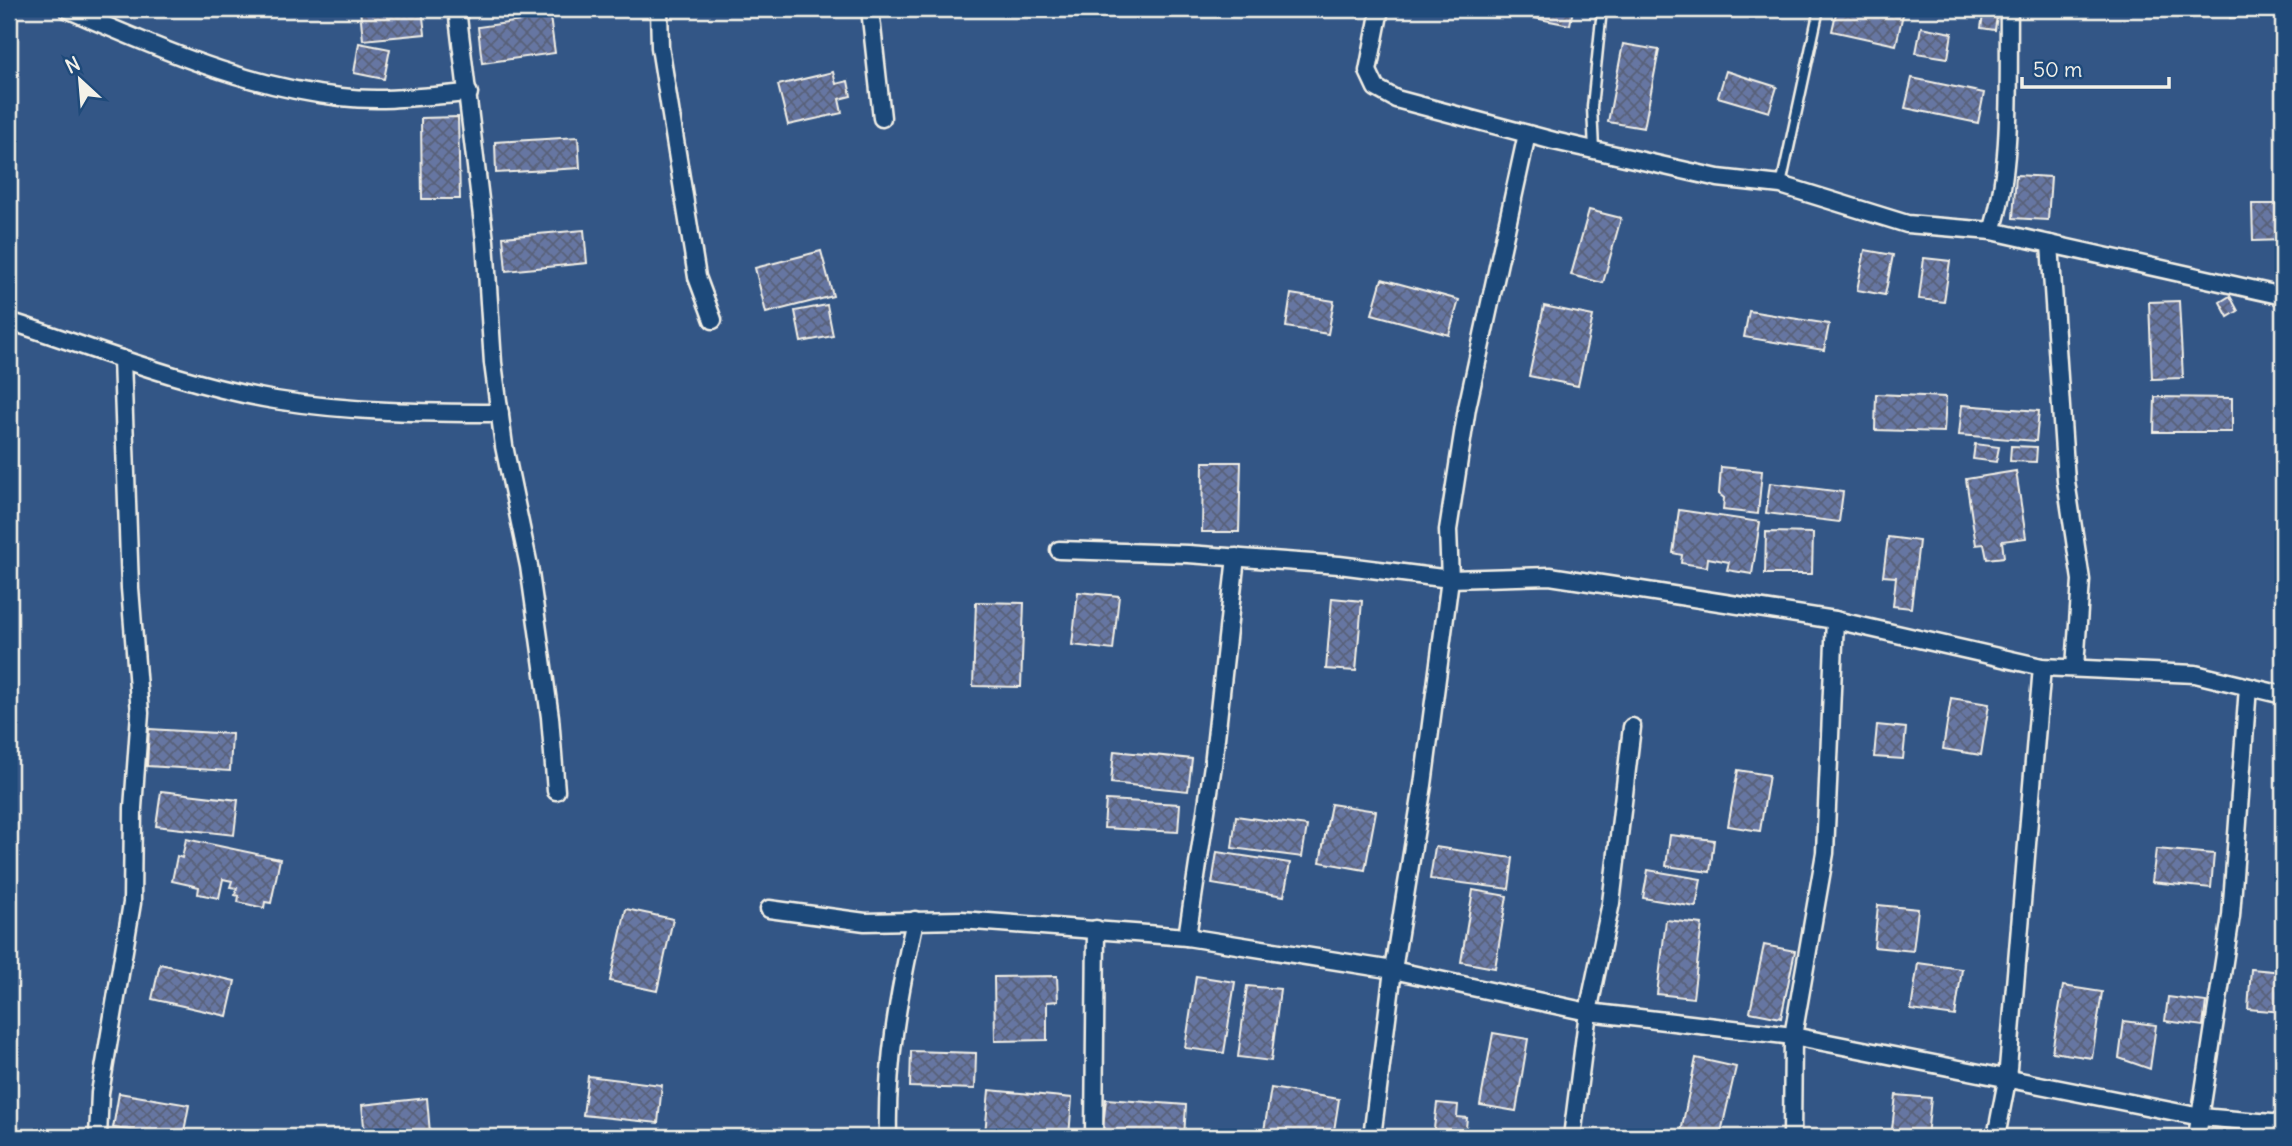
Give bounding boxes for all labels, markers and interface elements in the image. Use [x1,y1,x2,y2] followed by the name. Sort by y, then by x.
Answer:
[46,46,116,116] north arrow
[2022,46,2170,90] scale bar
[61,51,84,78] text: N
[2033,56,2082,83] text: 50 m

